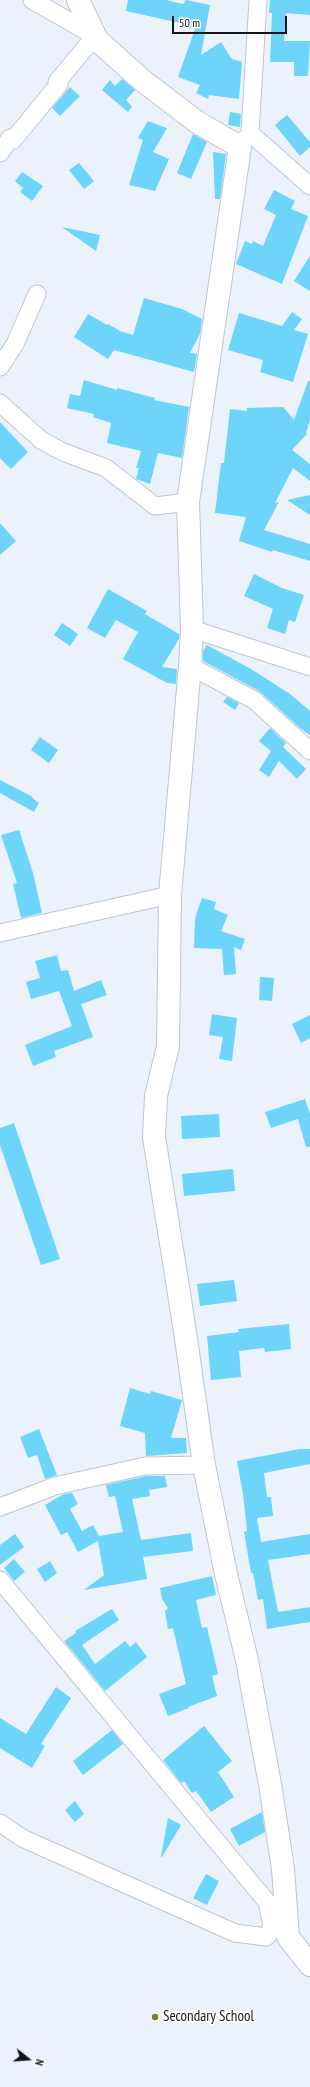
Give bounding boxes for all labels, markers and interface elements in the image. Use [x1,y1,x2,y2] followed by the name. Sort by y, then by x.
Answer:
[174,8,289,34] scale bar
[179,15,200,30] text: 50 m
[163,2008,254,2026] place label: Secondary School
[150,2012,160,2022] marker: Secondary School
[8,2039,48,2079] north arrow
[32,2058,47,2067] text: N

